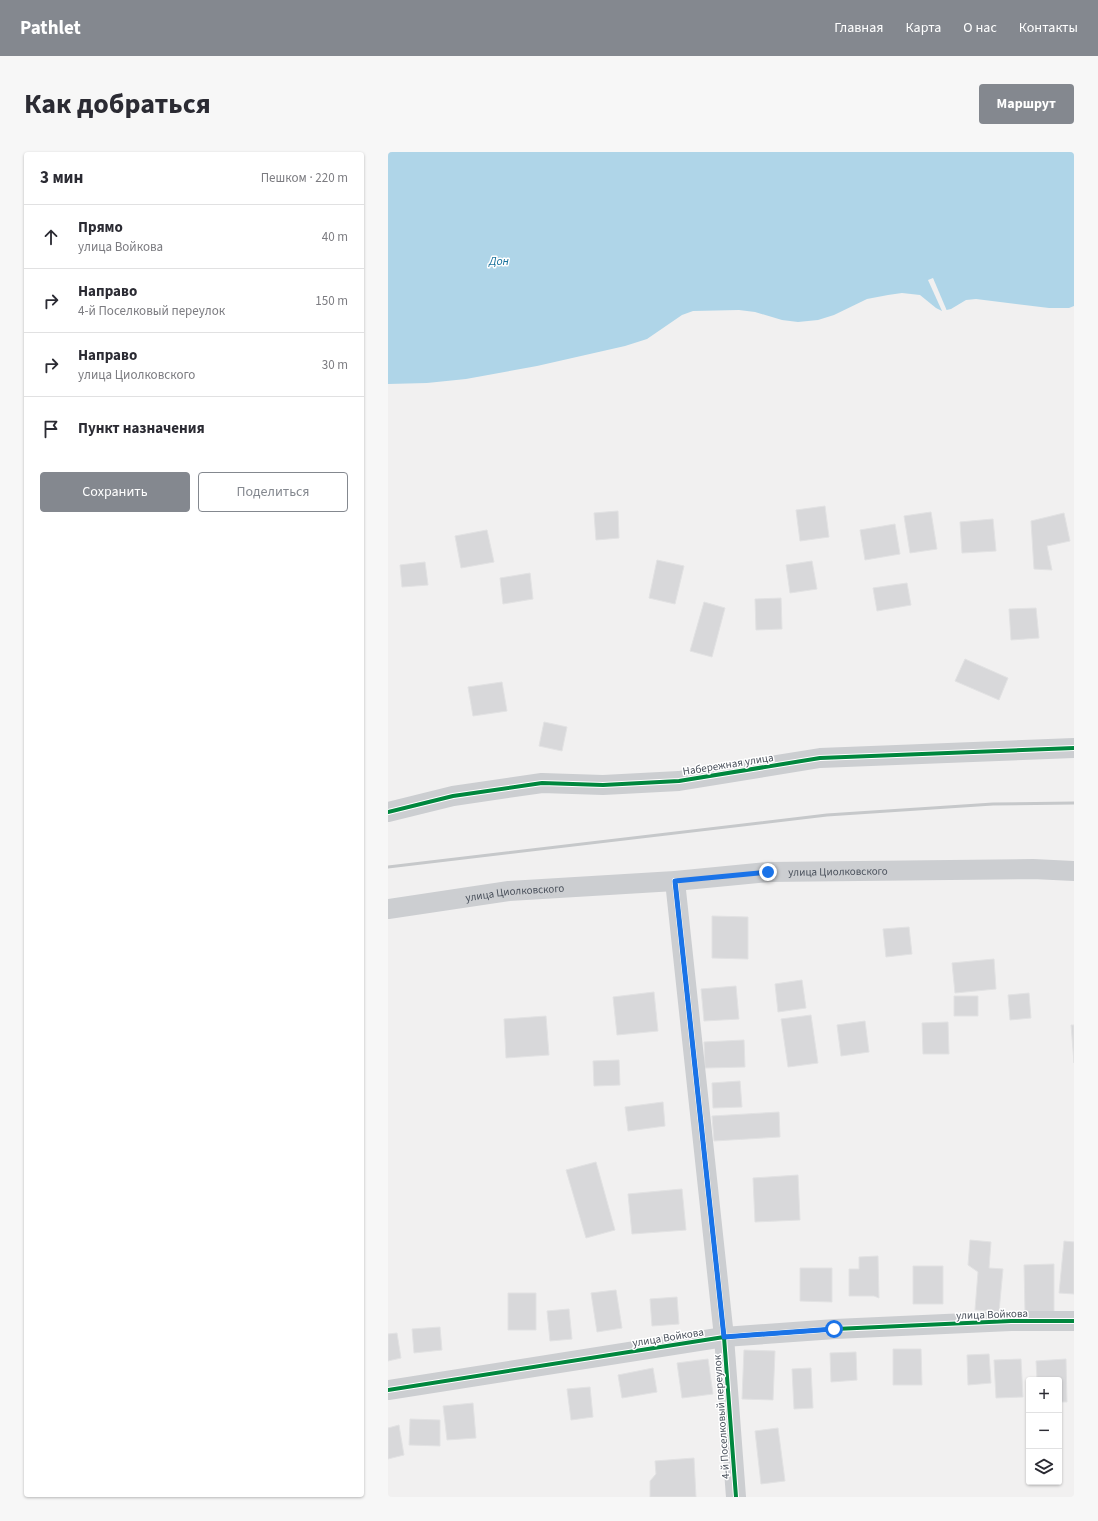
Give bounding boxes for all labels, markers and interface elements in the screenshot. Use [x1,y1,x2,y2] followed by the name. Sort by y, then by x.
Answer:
[20,15,81,42] text: Pathlet
[834,18,883,38] text: Главная
[905,18,941,38] text: Карта
[963,18,997,38] text: О нас
[1019,18,1078,38] text: Контакты
[24,84,211,124] text: Как добраться
[979,84,1074,124] button: Маршрут
[40,166,83,190] text: 3 мин
[261,169,348,187] text: Пешком · 220 m
[78,217,123,238] text: Прямо
[40,226,62,248] icon: ahead
[322,228,348,246] text: 40 m
[78,238,163,256] text: улица Войкова
[488,253,510,270] water label: Дон
[78,281,137,302] text: Направо
[40,290,62,312] icon: right
[315,292,348,310] text: 150 m
[78,302,225,320] text: 4-й Поселковый переулок
[78,345,137,366] text: Направо
[40,354,62,376] icon: right
[322,356,348,374] text: 30 m
[78,366,195,384] text: улица Циолковского
[40,418,62,440] icon: arrive
[78,418,205,439] text: Пункт назначения
[40,472,190,512] button: Сохранить
[198,472,348,512] button: Поделиться
[682,750,775,779] street label: Набережная улица
[759,863,777,881] route end
[788,864,888,880] street label: улица Циолковского
[464,881,565,905] street label: улица Циолковского
[956,1306,1028,1323] street label: улица Войкова
[825,1320,843,1338] route start
[631,1324,705,1351] street label: улица Войкова
[710,1354,733,1480] street label: 4-й Поселковый переулок
[1026,1377,1062,1485] map controls
[1026,1377,1062,1413] button: +
[1026,1413,1062,1449] button: −
[1026,1449,1062,1485] button: layers

